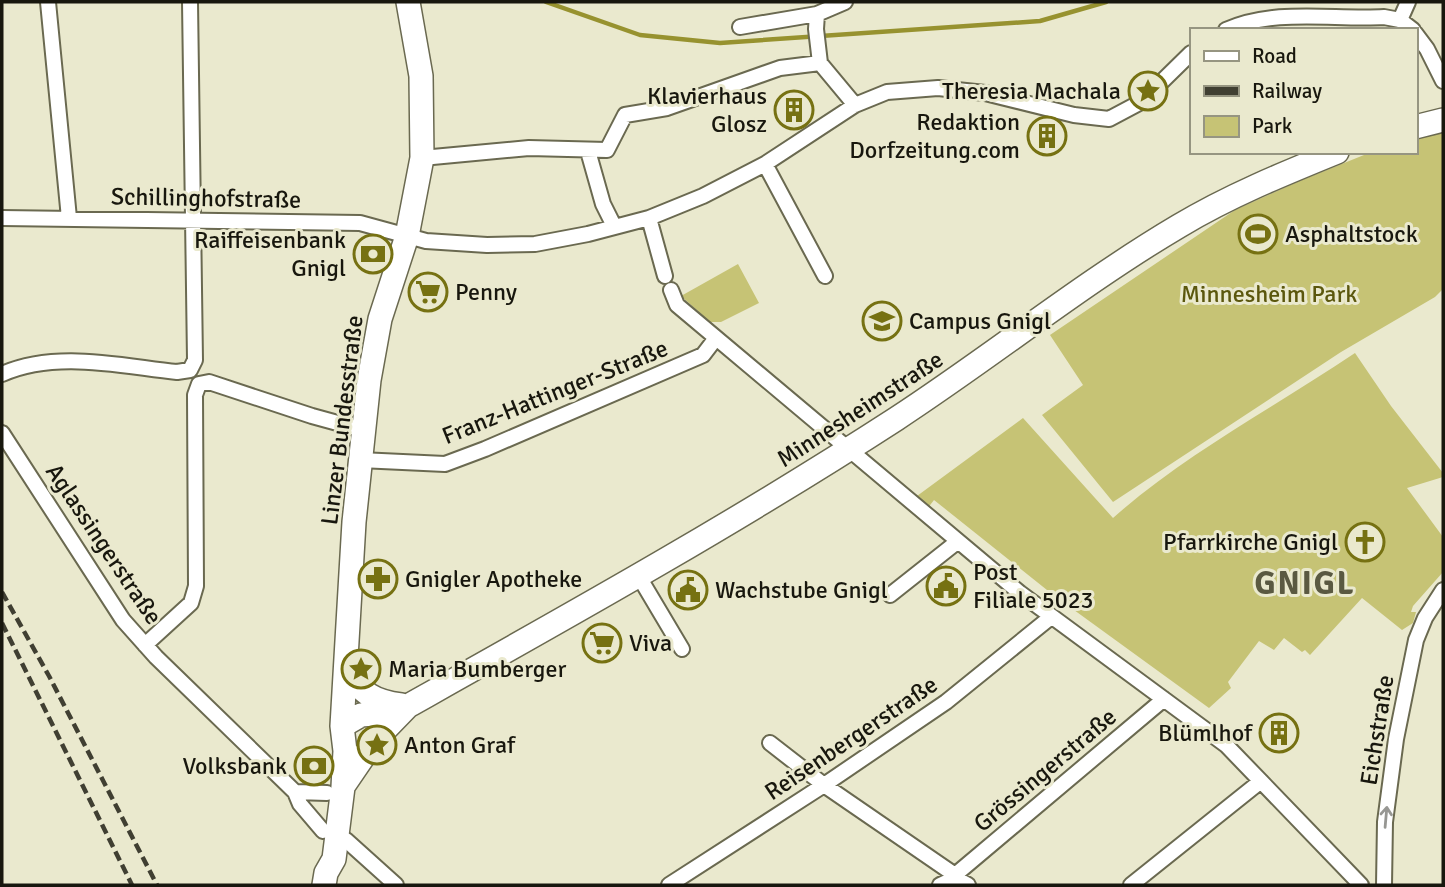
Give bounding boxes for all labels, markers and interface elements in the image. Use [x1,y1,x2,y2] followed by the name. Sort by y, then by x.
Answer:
[1190,28,1417,154] legend
[1252,43,1297,69] text: Road
[1127,70,1169,112] place icon: Theresia Machala
[942,76,1121,106] place label: Theresia Machala
[1252,78,1322,104] text: Railway
[647,81,767,139] place label: Klavierhaus Glosz
[773,89,815,131] building icon: Klavierhaus Glosz
[849,107,1020,165] place label: Redaktion Dorfzeitung.com
[1252,113,1293,139] text: Park
[1026,115,1068,157] building icon: Redaktion Dorfzeitung.com
[111,181,301,215] street label: Schillinghofstraße
[1237,213,1279,255] sports icon: Asphaltstock
[1285,219,1418,249] place label: Asphaltstock
[194,225,346,283] place label: Raiffeisenbank Gnigl
[352,233,394,275] bank icon: Raiffeisenbank Gnigl
[407,271,449,313] supermarket icon: Penny
[455,277,517,307] place label: Penny
[1181,279,1357,309] park label: Minnesheim Park
[861,300,903,342] school or university icon: Campus Gnigl
[909,306,1051,336] place label: Campus Gnigl
[314,313,370,527] street label: Linzer Bundesstraße
[438,333,672,451] street label: Franz-Hattinger-Straße
[771,344,949,474] street label: Minnesheimstraße
[39,458,169,630] street label: Aglassingerstraße
[1344,521,1386,563] church icon: Pfarrkirche Gnigl
[1163,527,1338,557] place label: Pfarrkirche Gnigl
[973,557,1094,615] place label: Post Filiale 5023
[357,558,399,600] pharmacy icon: Gnigler Apotheke
[405,564,582,594] place label: Gnigler Apotheke
[1255,564,1355,603] district label: GNIGL
[925,565,967,607] public building icon: Post Filiale 5023
[667,569,709,611] public building icon: Wachstube Gnigl
[715,575,888,605] place label: Wachstube Gnigl
[581,622,623,664] supermarket icon: Viva
[629,628,672,658] place label: Viva
[340,648,382,690] place icon: Maria Bumberger
[388,654,566,684] place label: Maria Bumberger
[759,669,943,807] street label: Reisenbergerstraße
[1353,673,1401,787] street label: Eichstraße
[967,702,1123,838] street label: Grössingerstraße
[1258,712,1300,754] building icon: Blümlhof
[1158,718,1253,748] place label: Blümlhof
[356,724,398,766] place icon: Anton Graf
[404,730,516,760] place label: Anton Graf
[293,745,335,787] bank icon: Volksbank
[182,751,287,781] place label: Volksbank
[1380,806,1393,829] one-way arrow

